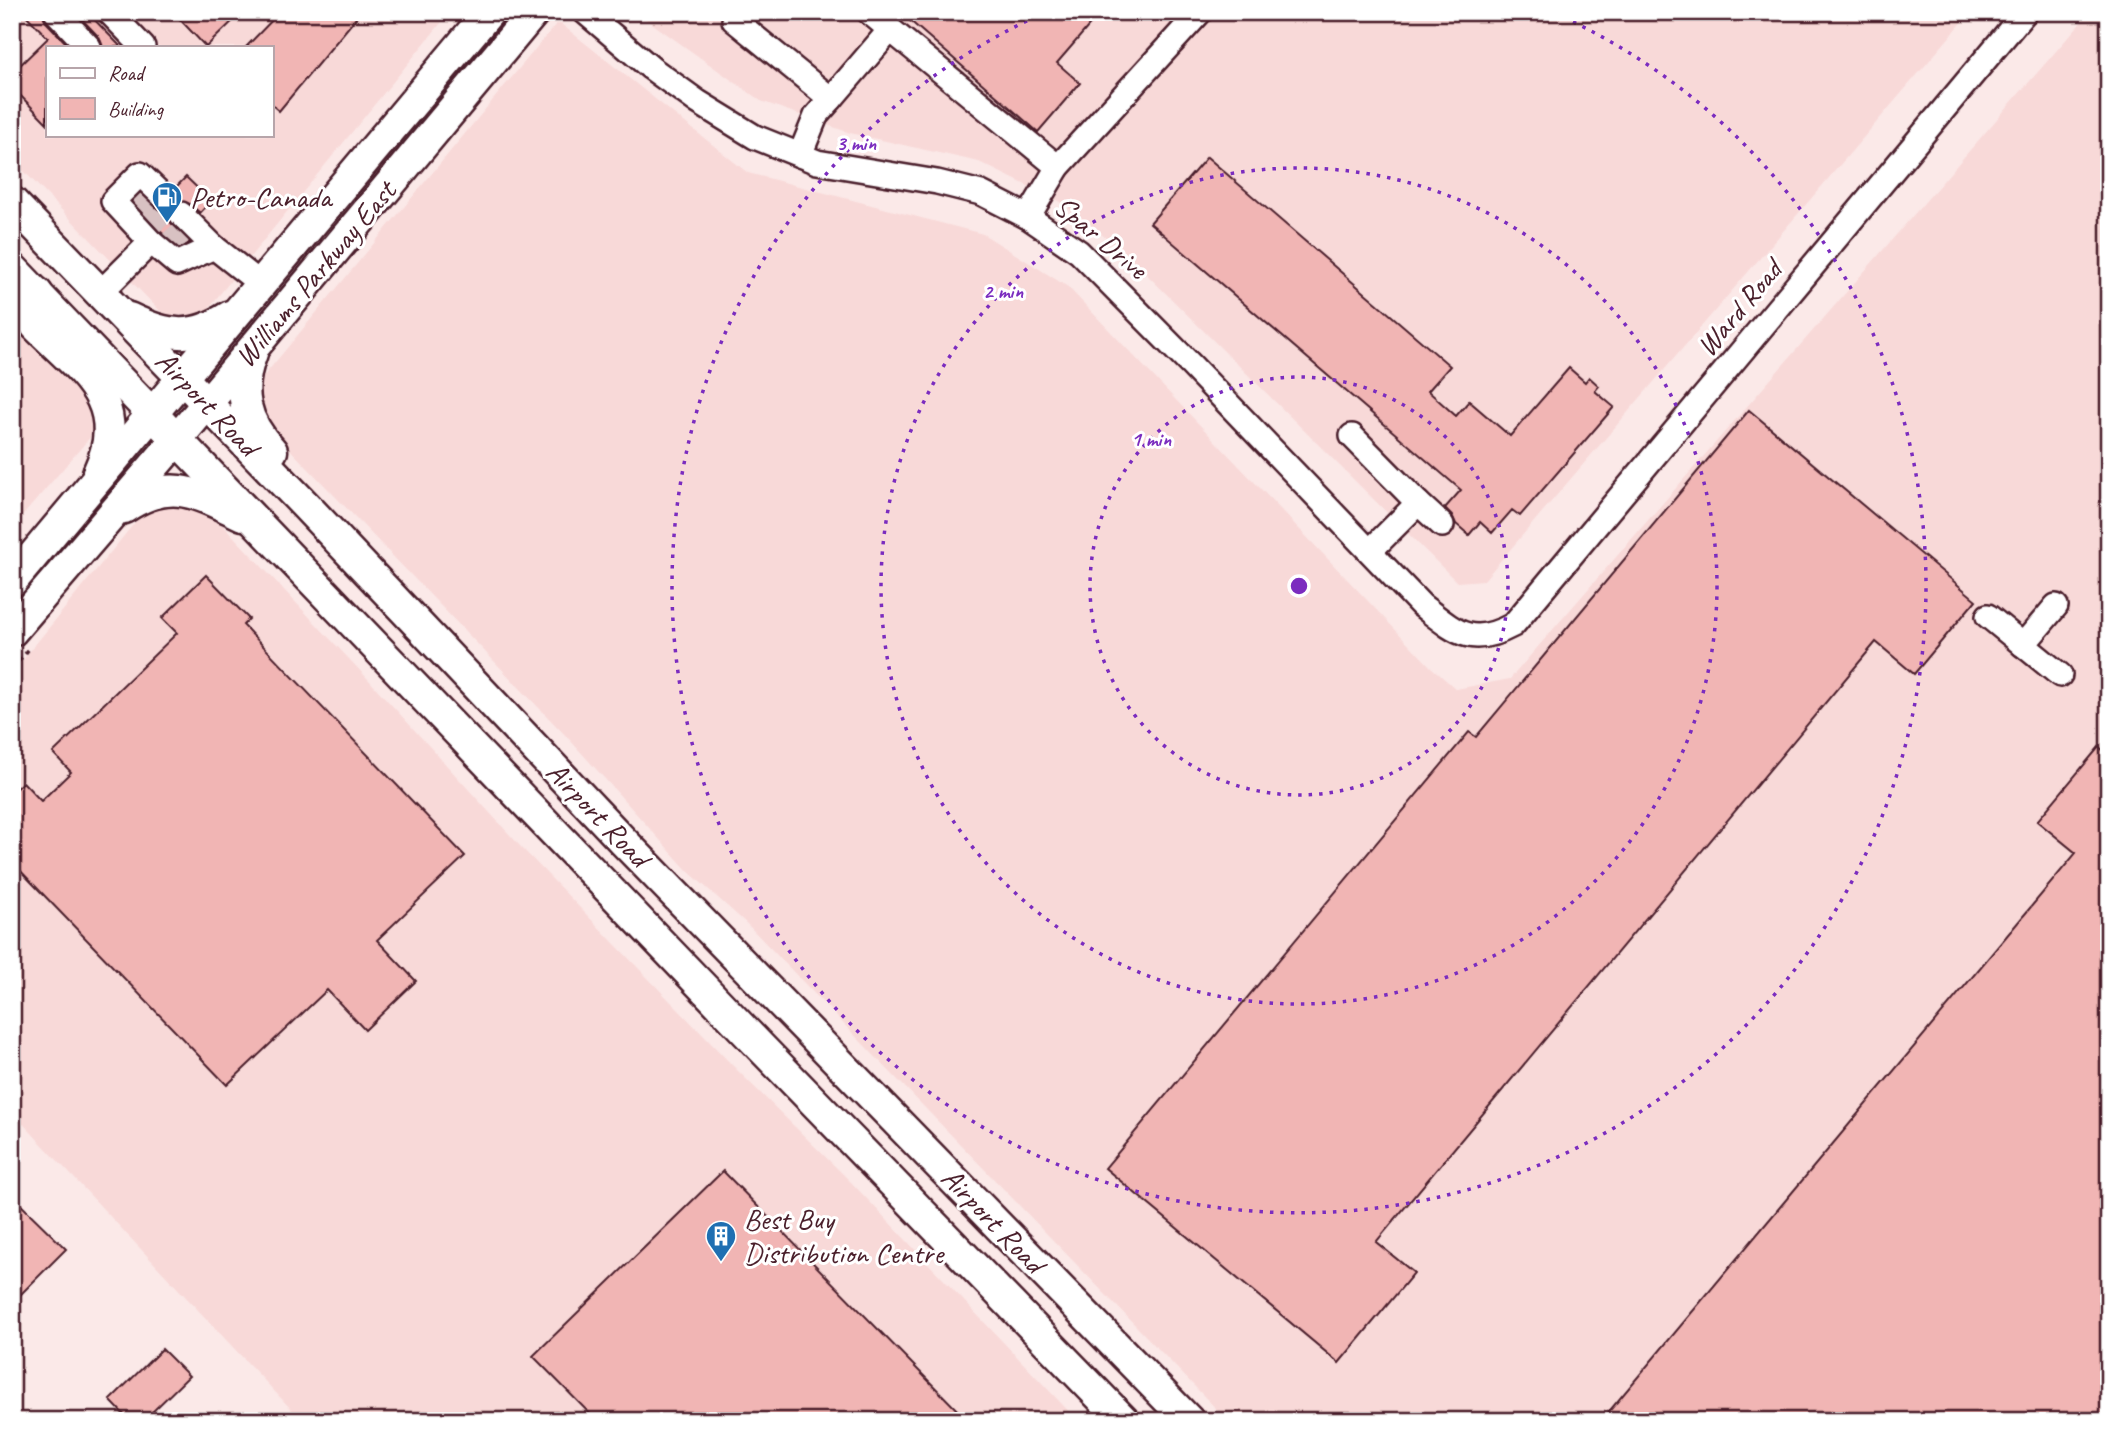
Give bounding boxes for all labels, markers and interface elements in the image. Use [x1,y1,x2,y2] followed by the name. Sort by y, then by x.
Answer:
[46,46,273,136] legend
[108,60,147,86] text: Road
[108,96,165,122] text: Building
[836,130,876,156] text: 3 min
[226,171,406,375] street label: Williams Parkway East
[190,178,334,216] place label: Petro-Canada
[150,180,184,224] fuel station icon: Petro-Canada
[1046,187,1157,289] street label: Spar Drive
[1688,249,1793,364] street label: Ward Road
[983,278,1023,304] text: 2 min
[147,342,270,467] street label: Airport Road
[1131,426,1171,452] text: 1 min
[1287,574,1311,598] centre of rings
[538,753,661,878] street label: Airport Road
[933,1159,1056,1284] street label: Airport Road
[744,1200,945,1272] place label: Best Buy Distribution Centre
[704,1219,738,1263] building icon: Best Buy Distribution Centre

